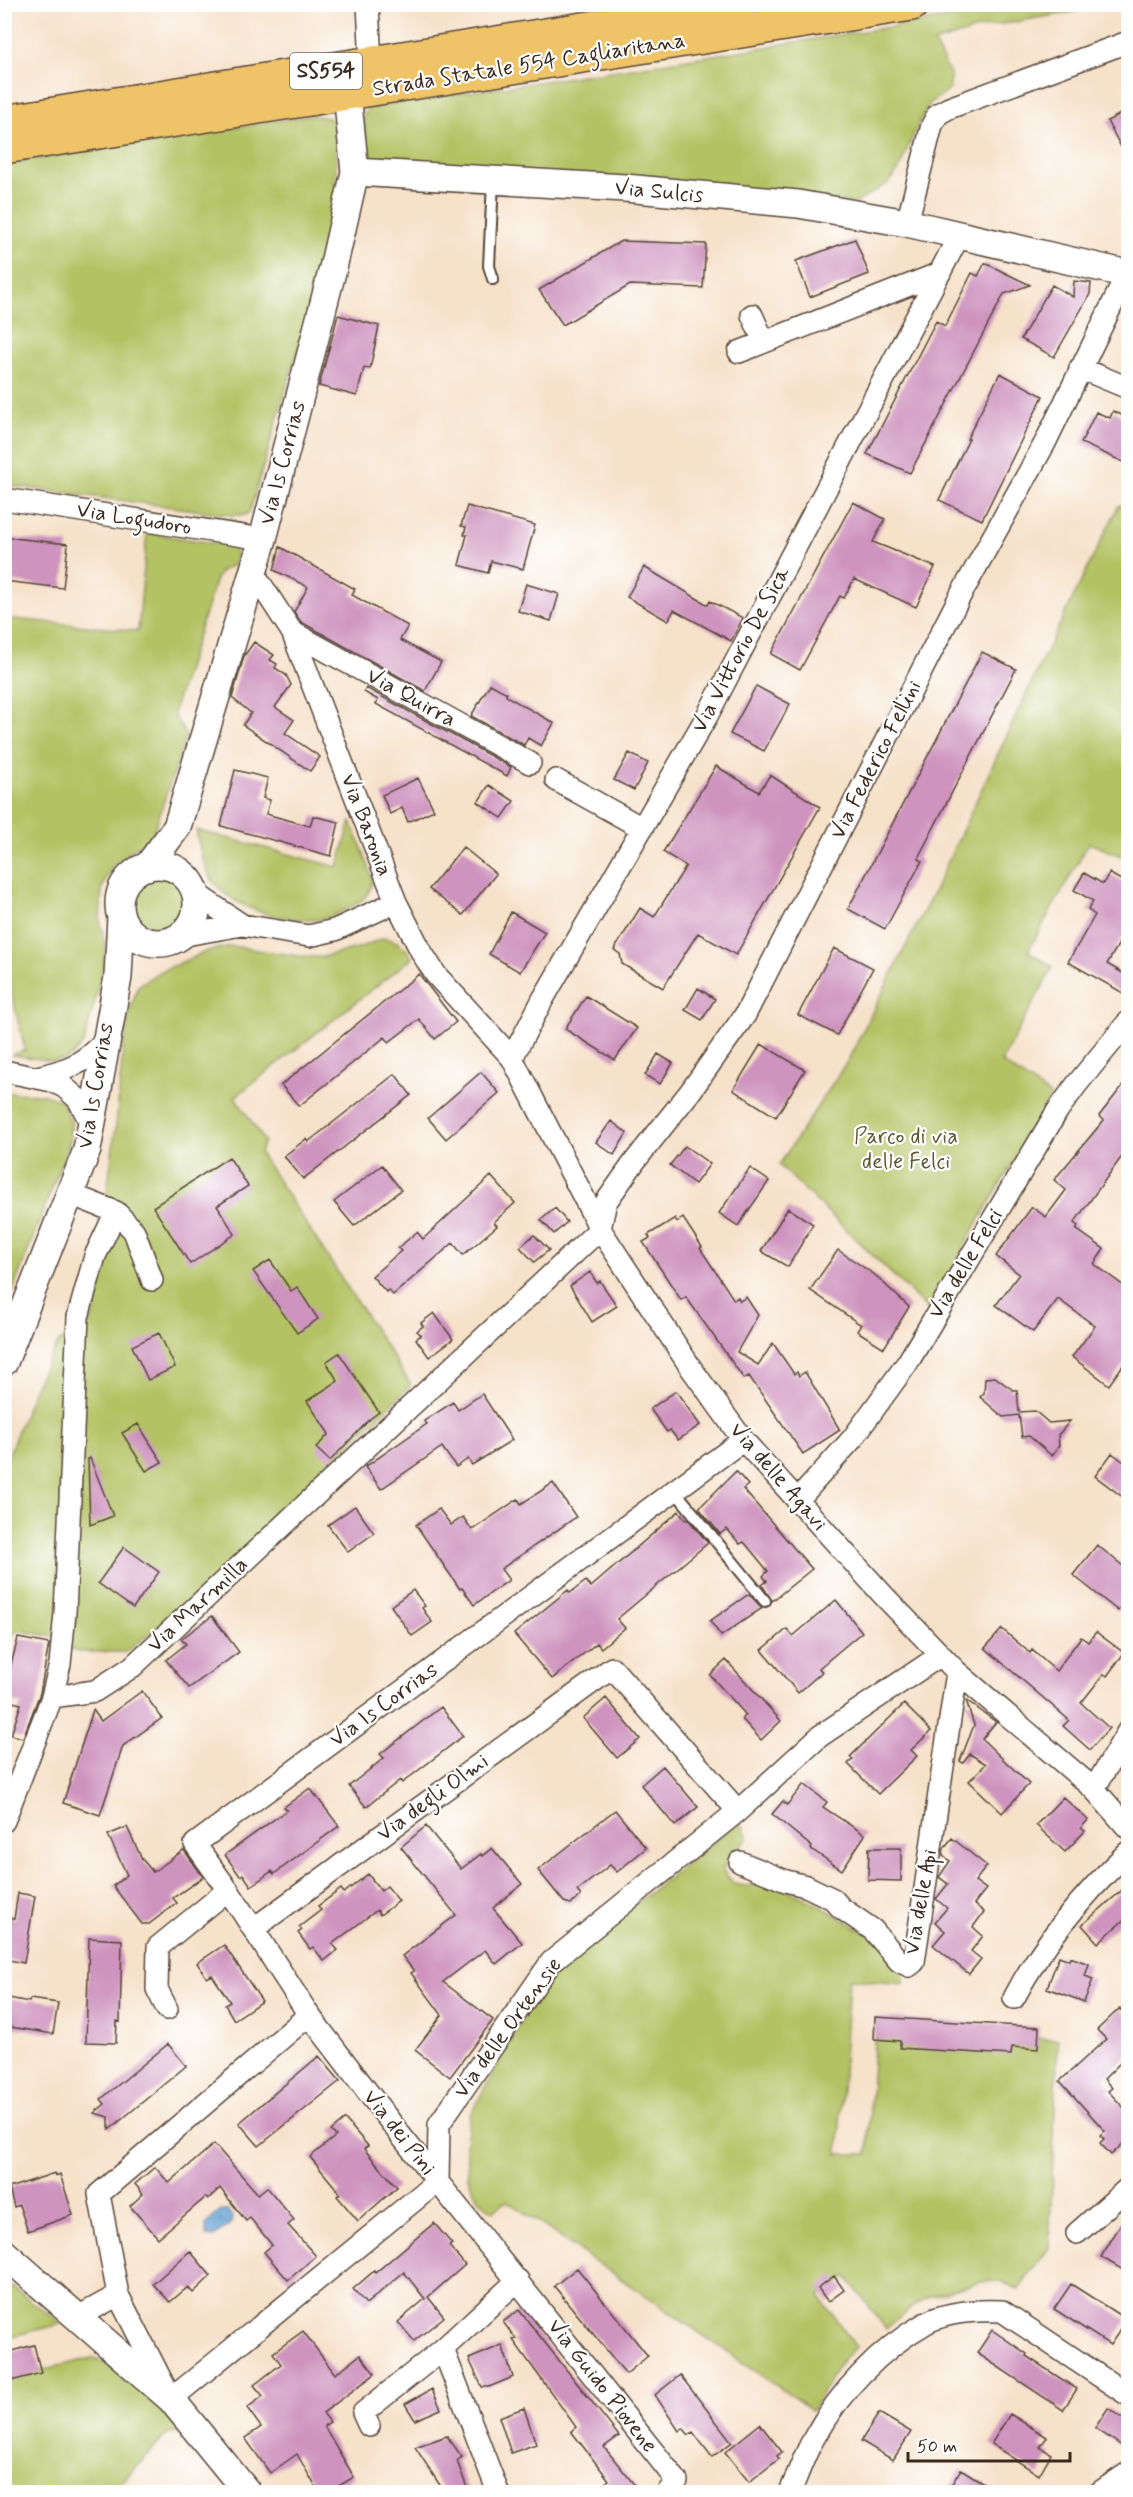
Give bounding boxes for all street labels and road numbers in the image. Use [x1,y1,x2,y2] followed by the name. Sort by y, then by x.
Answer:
[371,26,688,107] street label: Strada Statale 554 Cagliaritana
[290,53,362,89] road number: SS554
[613,174,705,210] street label: Via Sulcis
[253,398,313,528] street label: Via Is Corrias
[74,496,194,545] street label: Via Logudoro
[685,562,797,738] street label: Via Vittorio De Sica
[361,662,461,734] street label: Via Quirra
[824,676,928,844] street label: Via Federico Fellini
[334,770,398,880] street label: Via Baronia
[71,1021,121,1151] street label: Via Is Corrias
[922,1204,1010,1324] street label: Via delle Felci
[722,1417,833,1538] street label: Via delle Agavi
[142,1551,254,1659] street label: Via Marmilla
[324,1656,444,1754] street label: Via Is Corrias
[371,1748,496,1851] street label: Via degli Olmi
[898,1847,946,1957] street label: Via delle Api
[448,1952,568,2104] street label: Via delle Ortensie
[357,2084,441,2182] street label: Via dei Pini
[541,2313,663,2459] street label: Via Guido Piovene

